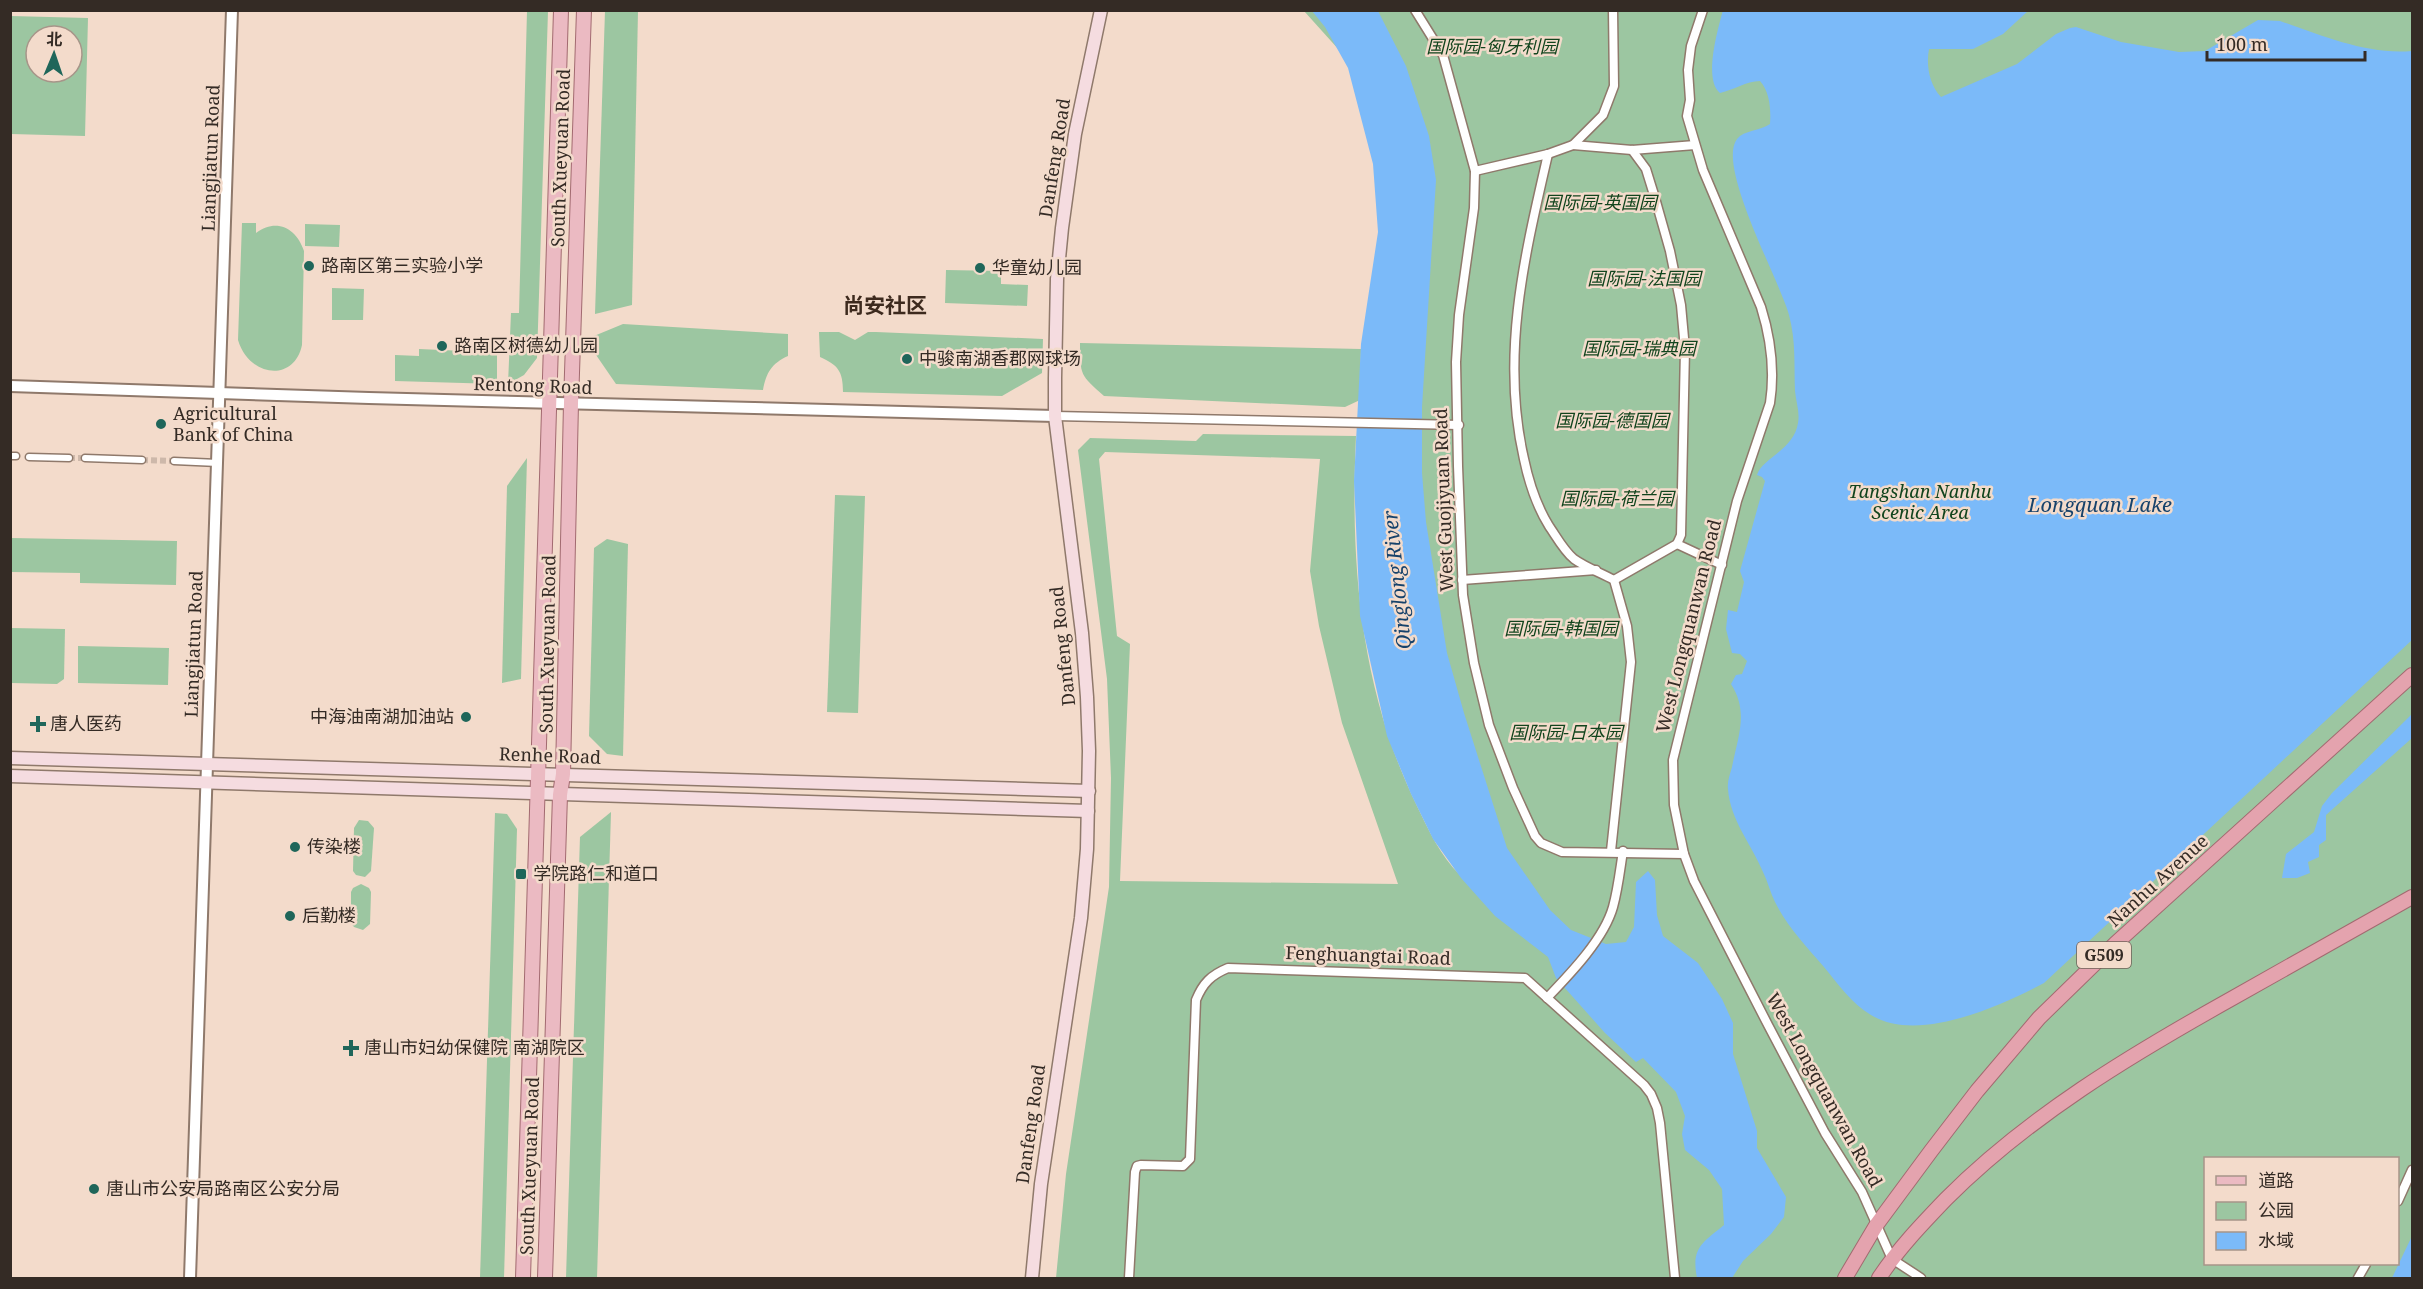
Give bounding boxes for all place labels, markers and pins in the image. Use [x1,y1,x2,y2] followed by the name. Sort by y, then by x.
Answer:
[321,253,483,277] place label: 路南区第三实验小学
[992,255,1082,279] place label: 华童幼儿园
[302,259,316,273] marker: 路南区第三实验小学
[973,261,987,275] marker: 华童幼儿园
[454,333,598,357] place label: 路南区树德幼儿园
[435,339,449,353] marker: 路南区树德幼儿园
[919,346,1081,370] place label: 中骏南湖香郡网球场
[900,352,914,366] marker: 中骏南湖香郡网球场
[173,401,293,446] place label: Agricultural Bank of China
[154,417,168,431] marker: Agricultural Bank of China
[310,704,454,728] place label: 中海油南湖加油站
[459,710,473,724] marker: 中海油南湖加油站
[50,711,122,735] place label: 唐人医药
[31,717,45,731] marker: 唐人医药
[307,834,361,858] place label: 传染楼
[288,840,302,854] marker: 传染楼
[533,861,659,885] place label: 学院路仁和道口
[514,867,528,881] marker: 学院路仁和道口
[302,903,356,927] place label: 后勤楼
[283,909,297,923] marker: 后勤楼
[364,1035,585,1059] place label: 唐山市妇幼保健院 南湖院区
[342,1039,360,1057] marker: 唐山市妇幼保健院 南湖院区
[106,1176,340,1200] place label: 唐山市公安局路南区公安分局
[87,1182,101,1196] marker: 唐山市公安局路南区公安分局

